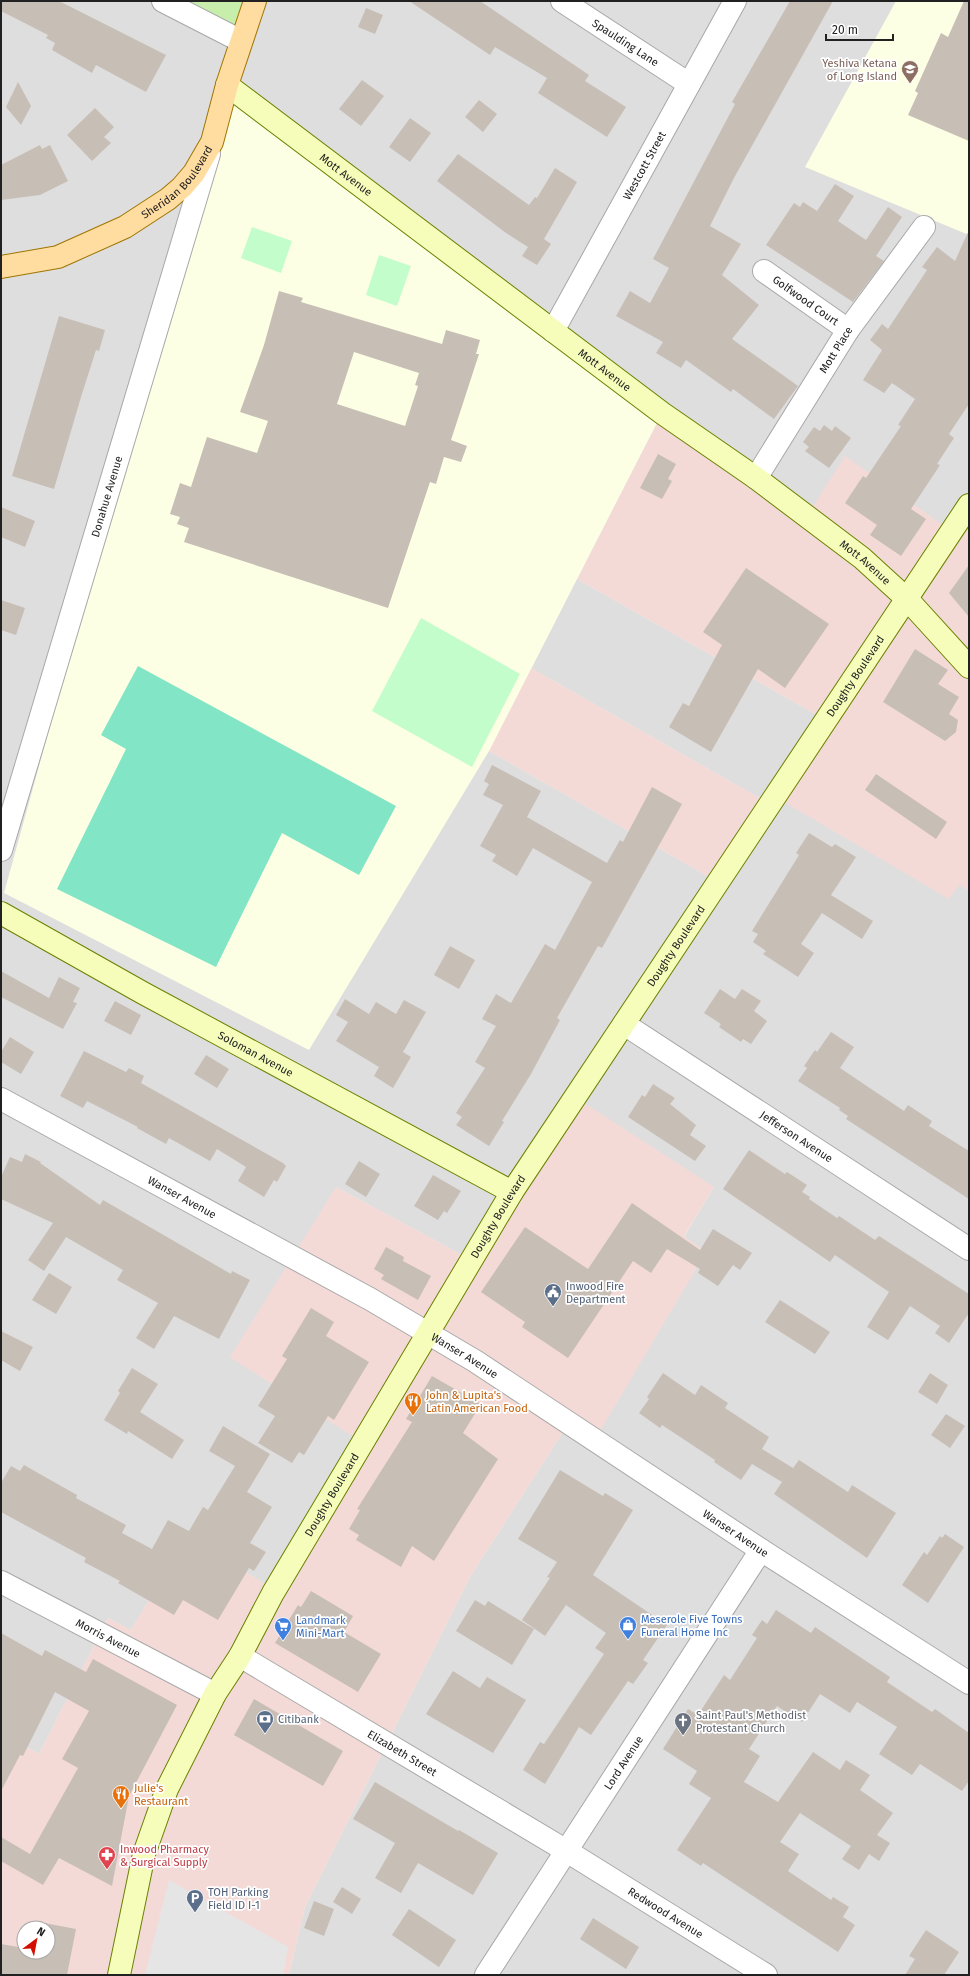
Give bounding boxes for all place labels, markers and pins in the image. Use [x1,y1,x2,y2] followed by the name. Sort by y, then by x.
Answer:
[822,57,897,83] place label: Yeshiva Ketana of Long Island
[900,59,920,84] school or university icon: Yeshiva Ketana of Long Island
[566,1280,626,1306] place label: Inwood Fire Department
[543,1282,563,1307] public building icon: Inwood Fire Department
[426,1389,528,1415] place label: John & Lupita's Latin American Food
[403,1391,423,1416] restaurant icon: John & Lupita's Latin American Food
[641,1613,742,1639] place label: Meserole Five Towns Funeral Home Inc
[296,1614,346,1640] place label: Landmark Mini-Mart
[618,1615,638,1640] shop icon: Meserole Five Towns Funeral Home Inc
[273,1616,293,1641] supermarket icon: Landmark Mini-Mart
[255,1709,275,1734] bank icon: Citibank
[696,1709,806,1735] place label: Saint Paul's Methodist Protestant Church
[673,1711,693,1736] church icon: Saint Paul's Methodist Protestant Church
[278,1713,319,1726] place label: Citibank
[134,1782,188,1808] place label: Julie's Restaurant
[111,1784,131,1809] restaurant icon: Julie's Restaurant
[120,1843,209,1869] place label: Inwood Pharmacy & Surgical Supply
[97,1845,117,1870] pharmacy icon: Inwood Pharmacy & Surgical Supply
[208,1886,269,1912] place label: TOH Parking Field ID I-1
[185,1888,205,1913] parking icon: TOH Parking Field ID I-1

